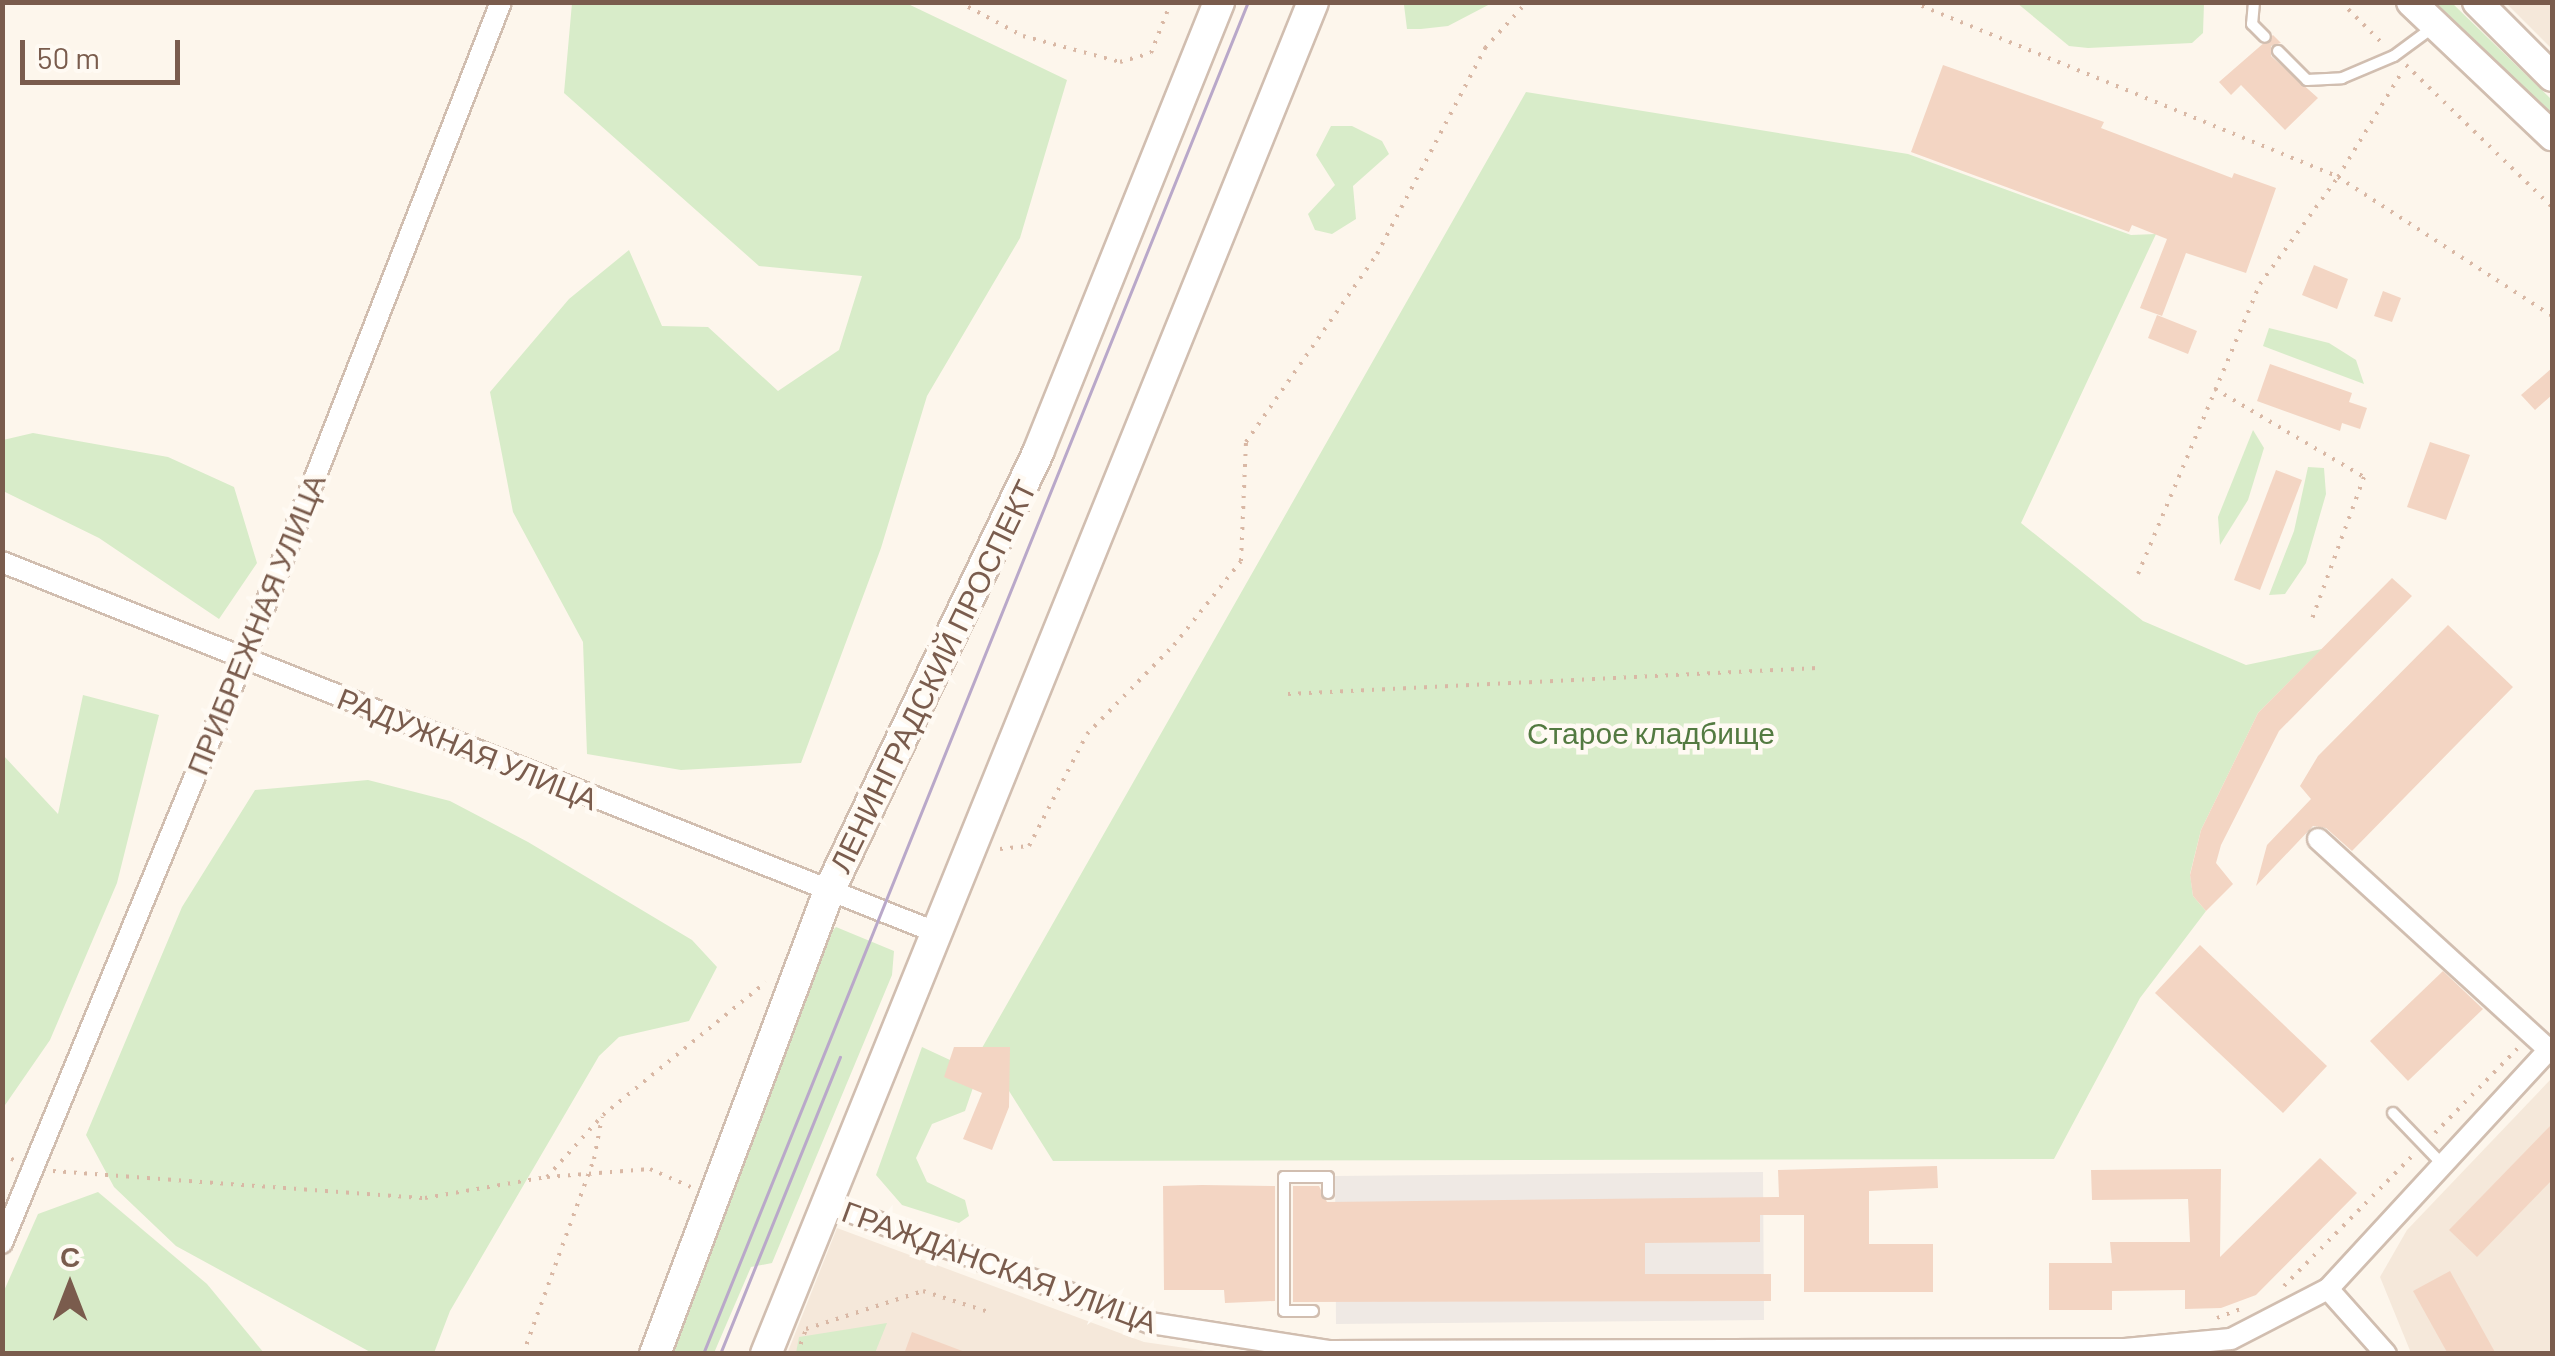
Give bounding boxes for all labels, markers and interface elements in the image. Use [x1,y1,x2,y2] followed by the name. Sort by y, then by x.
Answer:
[25,20,185,82] scale bar
[37,39,100,75] text: 50 m
[178,468,332,780] street label: ПРИБРЕЖНАЯ УЛИЦА
[821,474,1043,878] street label: ЛЕНИНГРАДСКИЙ ПРОСПЕКТ
[333,679,603,817] street label: РАДУЖНАЯ УЛИЦА
[1527,714,1775,750] park label: Старое кладбище
[838,1192,1162,1340] street label: ГРАЖДАНСКАЯ УЛИЦА
[20,1236,120,1336] north arrow
[60,1239,80,1273] text: С

